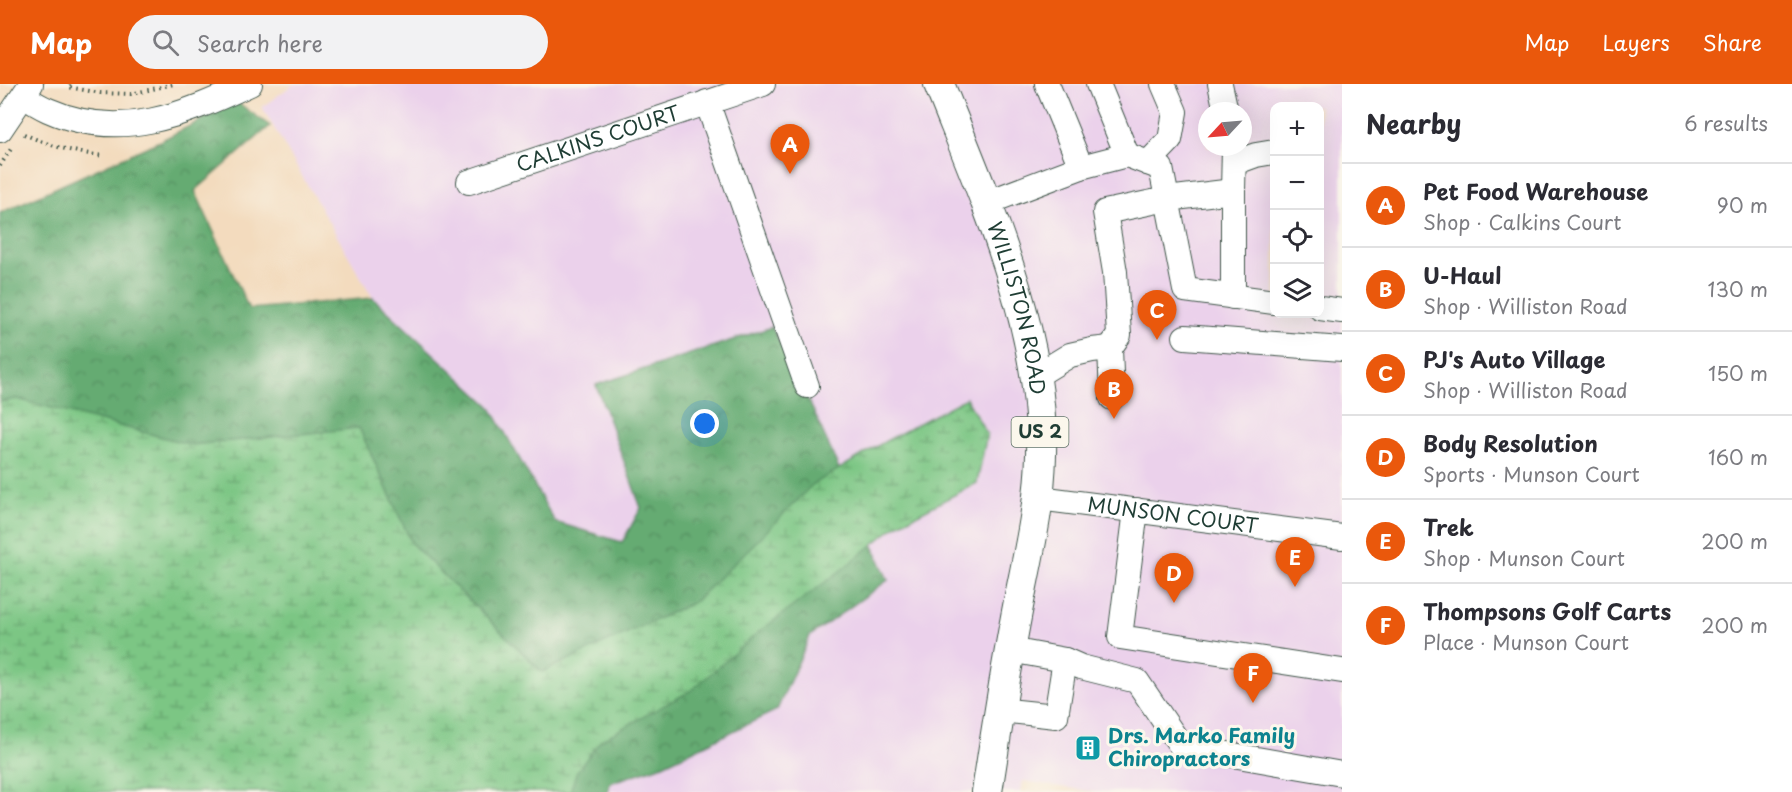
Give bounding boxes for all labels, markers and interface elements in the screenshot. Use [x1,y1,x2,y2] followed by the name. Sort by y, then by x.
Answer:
[128,15,548,69] search box
[30,21,92,64] text: Map
[149,26,182,59] icon: search
[197,26,323,59] text: Search here
[1525,26,1569,58] text: Map
[1602,26,1670,58] text: Layers
[1703,26,1762,58] text: Share
[512,97,684,179] street label: CALKINS COURT
[1198,102,1252,156] north arrow
[1270,102,1324,318] map controls
[1270,102,1324,156] button: +
[1366,104,1461,143] text: Nearby
[1684,108,1768,138] text: 6 results
[770,124,810,174] pin: A
[1270,156,1324,210] button: −
[1423,174,1648,207] text: Pet Food Warehouse
[1378,190,1393,220] text: A
[1717,190,1768,220] text: 90 m
[1423,207,1621,237] text: Shop · Calkins Court
[1270,210,1324,264] button: locate
[981,217,1054,396] street label: WILLISTON ROAD
[1423,258,1501,291] text: U-Haul
[1270,264,1324,318] button: layers
[1379,274,1392,304] text: B
[1708,274,1768,304] text: 130 m
[1138,290,1176,340] pin: C
[1423,291,1628,321] text: Shop · Williston Road
[1423,342,1605,375] text: PJ's Auto Village
[1378,358,1393,388] text: C
[1708,358,1768,388] text: 150 m
[1094,370,1134,419] pin: B
[1423,375,1628,405] text: Shop · Williston Road
[690,409,719,438] your location
[1012,417,1068,447] road number: US 2
[1423,426,1598,459] text: Body Resolution
[1378,442,1393,472] text: D
[1708,442,1768,472] text: 160 m
[1423,459,1640,489] text: Sports · Munson Court
[1086,488,1261,540] street label: MUNSON COURT
[1423,510,1474,543] text: Trek
[1379,526,1392,556] text: E
[1701,526,1768,556] text: 200 m
[1276,538,1314,587] pin: E
[1423,543,1625,573] text: Shop · Munson Court
[1154,554,1194,603] pin: D
[1423,594,1671,627] text: Thompsons Golf Carts
[1380,610,1391,640] text: F
[1701,610,1768,640] text: 200 m
[1423,627,1629,657] text: Place · Munson Court
[1234,654,1272,703] pin: F
[1108,720,1295,773] place label: Drs. Marko Family Chiropractors
[1073,733,1103,763] building icon: Drs. Marko Family Chiropractors

